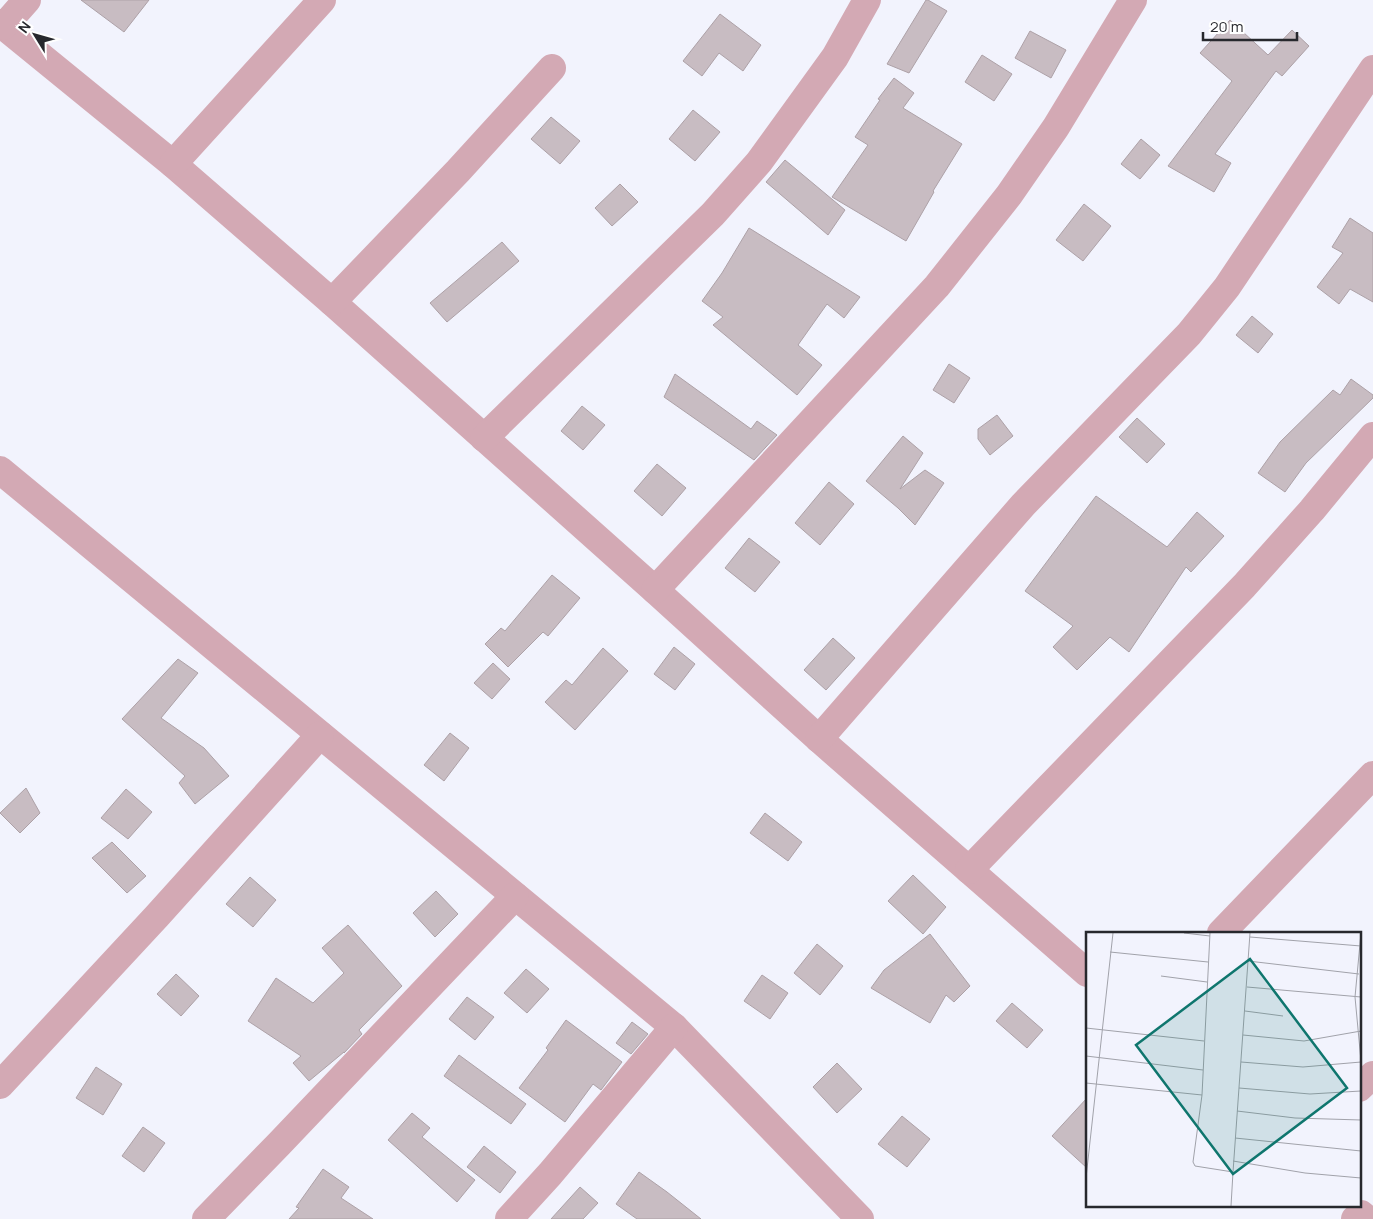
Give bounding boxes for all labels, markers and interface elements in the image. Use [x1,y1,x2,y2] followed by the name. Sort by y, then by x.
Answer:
[10,10,60,60] north arrow
[1203,10,1297,42] scale bar
[1210,16,1243,37] text: 20 m
[14,17,35,37] text: N
[1086,932,1360,1206] inset map

